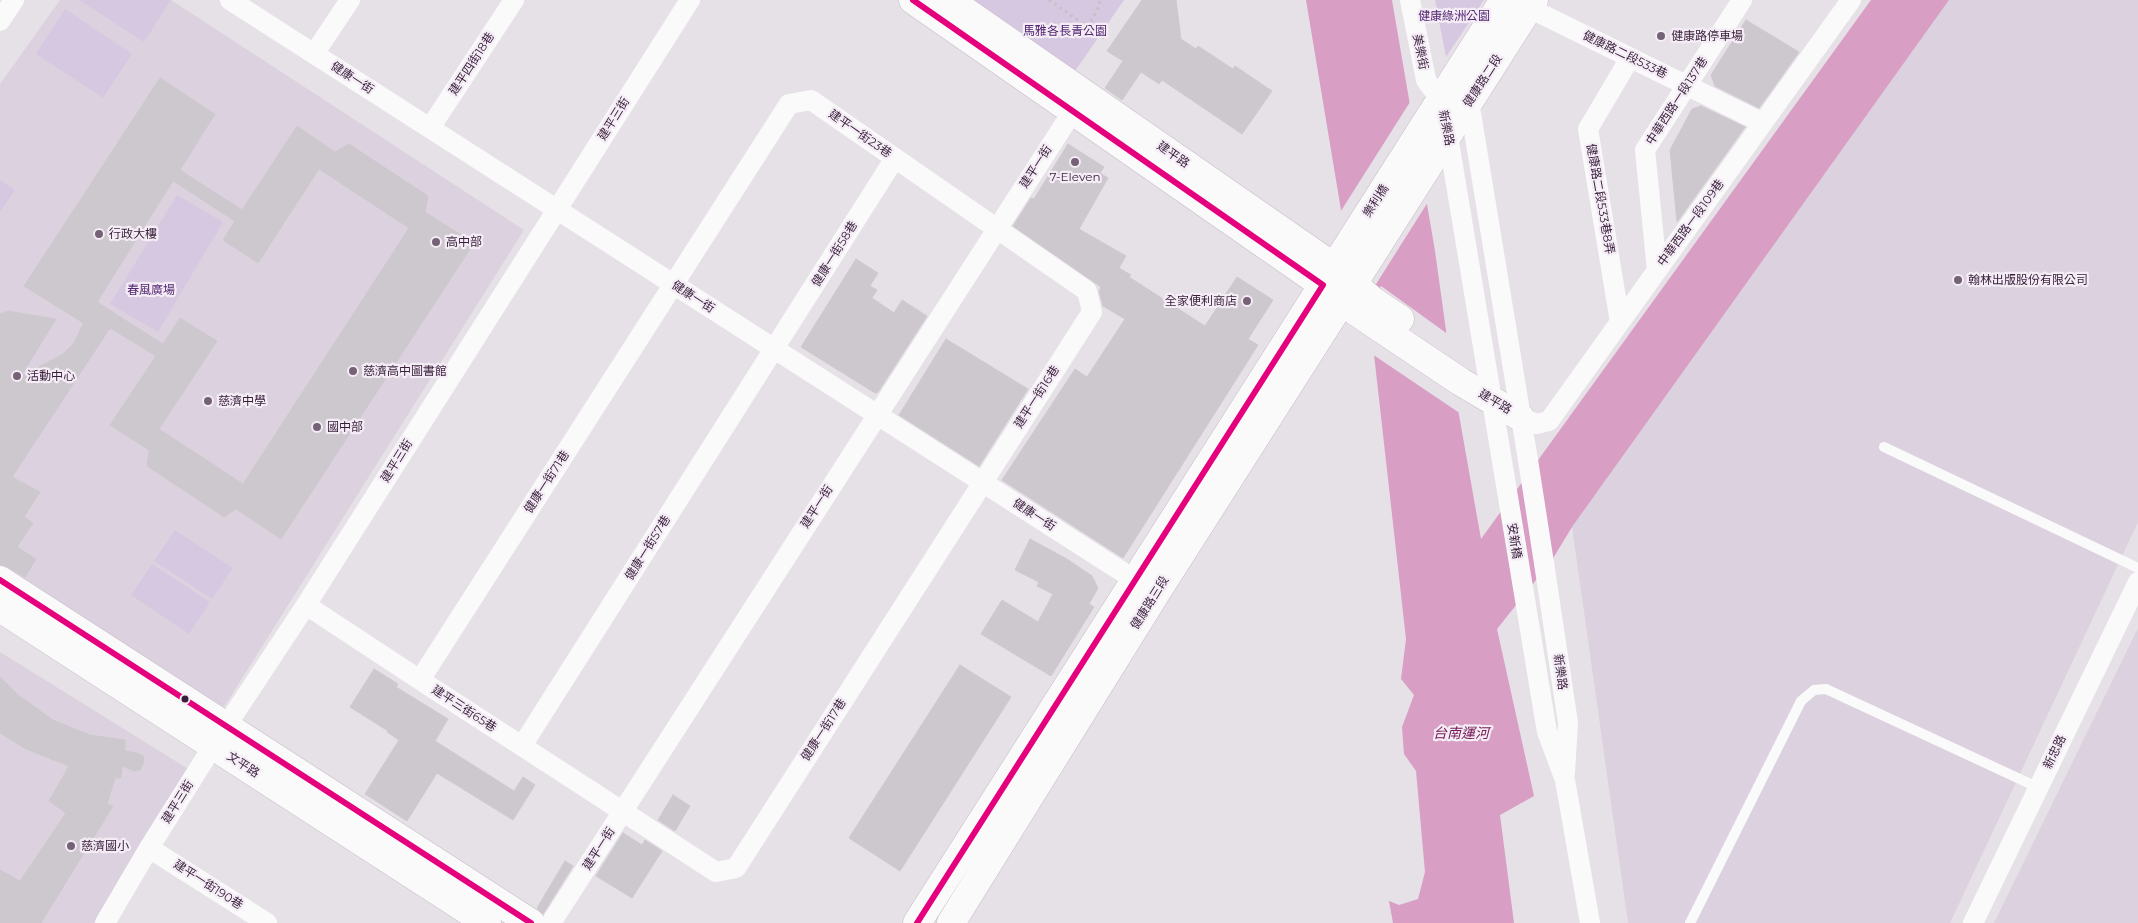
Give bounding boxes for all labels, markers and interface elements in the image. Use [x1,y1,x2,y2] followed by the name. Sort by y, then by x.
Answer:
[1418,9,1490,23] park label: 健康綠洲公園
[1023,24,1107,38] park label: 馬雅各長青公園
[1580,28,1670,82] street label: 健康路二段533巷
[1671,29,1743,43] place label: 健康路停車場
[446,30,498,98] street label: 建平四街18巷
[1655,30,1667,42] marker: 健康路停車場
[1409,33,1431,71] street label: 美樂街
[1461,52,1505,110] street label: 健康路二段
[1643,54,1711,148] street label: 中華西路一段137巷
[328,59,376,97] street label: 健康一街
[595,95,633,143] street label: 建平三街
[826,107,894,161] street label: 建平一街23巷
[1435,109,1457,147] street label: 新樂路
[1154,139,1192,171] street label: 建平路
[1017,143,1055,191] street label: 建平一街
[1583,143,1617,255] street label: 健康路二段533巷8弄
[1069,156,1081,168] marker: 7-Eleven
[1049,170,1101,184] place label: 7-Eleven
[1655,177,1727,269] street label: 中華西路一段109巷
[1360,182,1392,220] street label: 樂利橋
[809,219,861,289] street label: 健康一街58巷
[109,227,157,241] place label: 行政大樓
[93,228,105,240] marker: 行政大樓
[446,235,482,249] place label: 高中部
[430,236,442,248] marker: 高中部
[1968,273,2088,287] place label: 翰林出版股份有限公司
[1952,274,1964,286] marker: 翰林出版股份有限公司
[669,278,717,316] street label: 健康一街
[127,283,175,297] park label: 春風廣場
[1165,294,1237,308] place label: 全家便利商店
[1241,295,1253,307] marker: 全家便利商店
[1011,363,1063,431] street label: 建平一街16巷
[363,364,447,378] place label: 慈濟高中圖書館
[347,365,359,377] marker: 慈濟高中圖書館
[27,369,75,383] place label: 活動中心
[11,370,23,382] marker: 活動中心
[1476,387,1514,417] street label: 建平路
[218,394,266,408] place label: 慈濟中學
[202,395,214,407] marker: 慈濟中學
[327,420,363,434] place label: 國中部
[311,421,323,433] marker: 國中部
[378,437,416,485] street label: 建平三街
[521,448,573,516] street label: 健康一街71巷
[798,483,836,531] street label: 建平一街
[1010,496,1058,534] street label: 健康一街
[622,513,674,583] street label: 健康一街57巷
[1504,522,1524,560] street label: 安新橋
[1128,574,1172,632] street label: 健康路三段
[1550,653,1570,691] street label: 新樂路
[429,683,499,735] street label: 建平三街65巷
[180,694,190,704] unlabelled marker
[799,696,849,764] street label: 健康一街17巷
[1433,726,1489,742] water label: 台南運河
[2041,733,2069,771] street label: 新忠路
[224,749,262,781] street label: 文平路
[159,778,197,826] street label: 建平三街
[580,825,618,873] street label: 建平一街
[81,839,129,853] place label: 慈濟國小
[65,840,77,852] marker: 慈濟國小
[171,857,245,913] street label: 建平一街190巷

